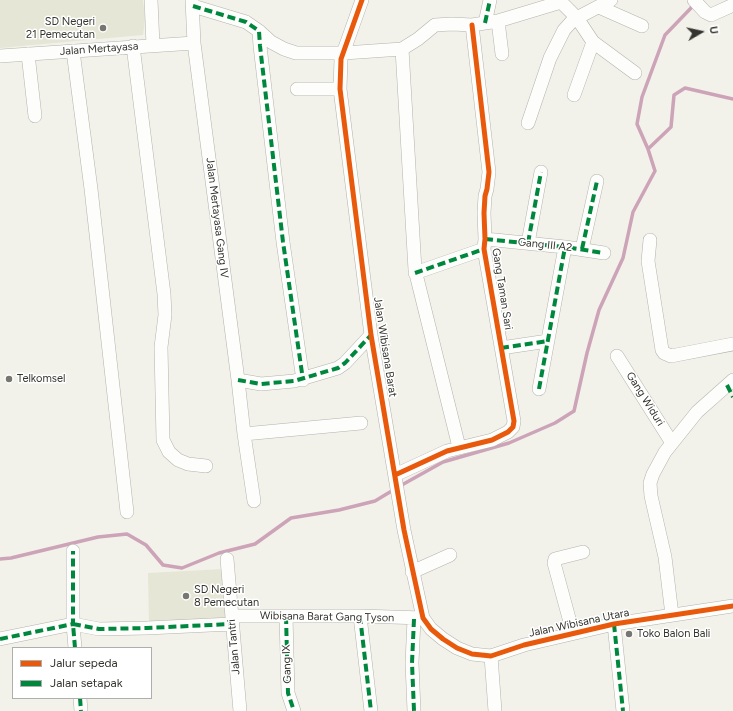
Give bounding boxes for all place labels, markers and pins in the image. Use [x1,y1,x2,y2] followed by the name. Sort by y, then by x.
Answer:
[26,15,95,41] place label: SD Negeri 21 Pemecutan
[98,23,108,33] marker: SD Negeri 21 Pemecutan
[17,372,65,386] place label: Telkomsel
[4,374,14,384] marker: Telkomsel
[194,583,259,609] place label: SD Negeri 8 Pemecutan
[181,591,191,601] marker: SD Negeri 8 Pemecutan
[637,627,710,641] place label: Toko Balon Bali
[624,629,634,639] marker: Toko Balon Bali

